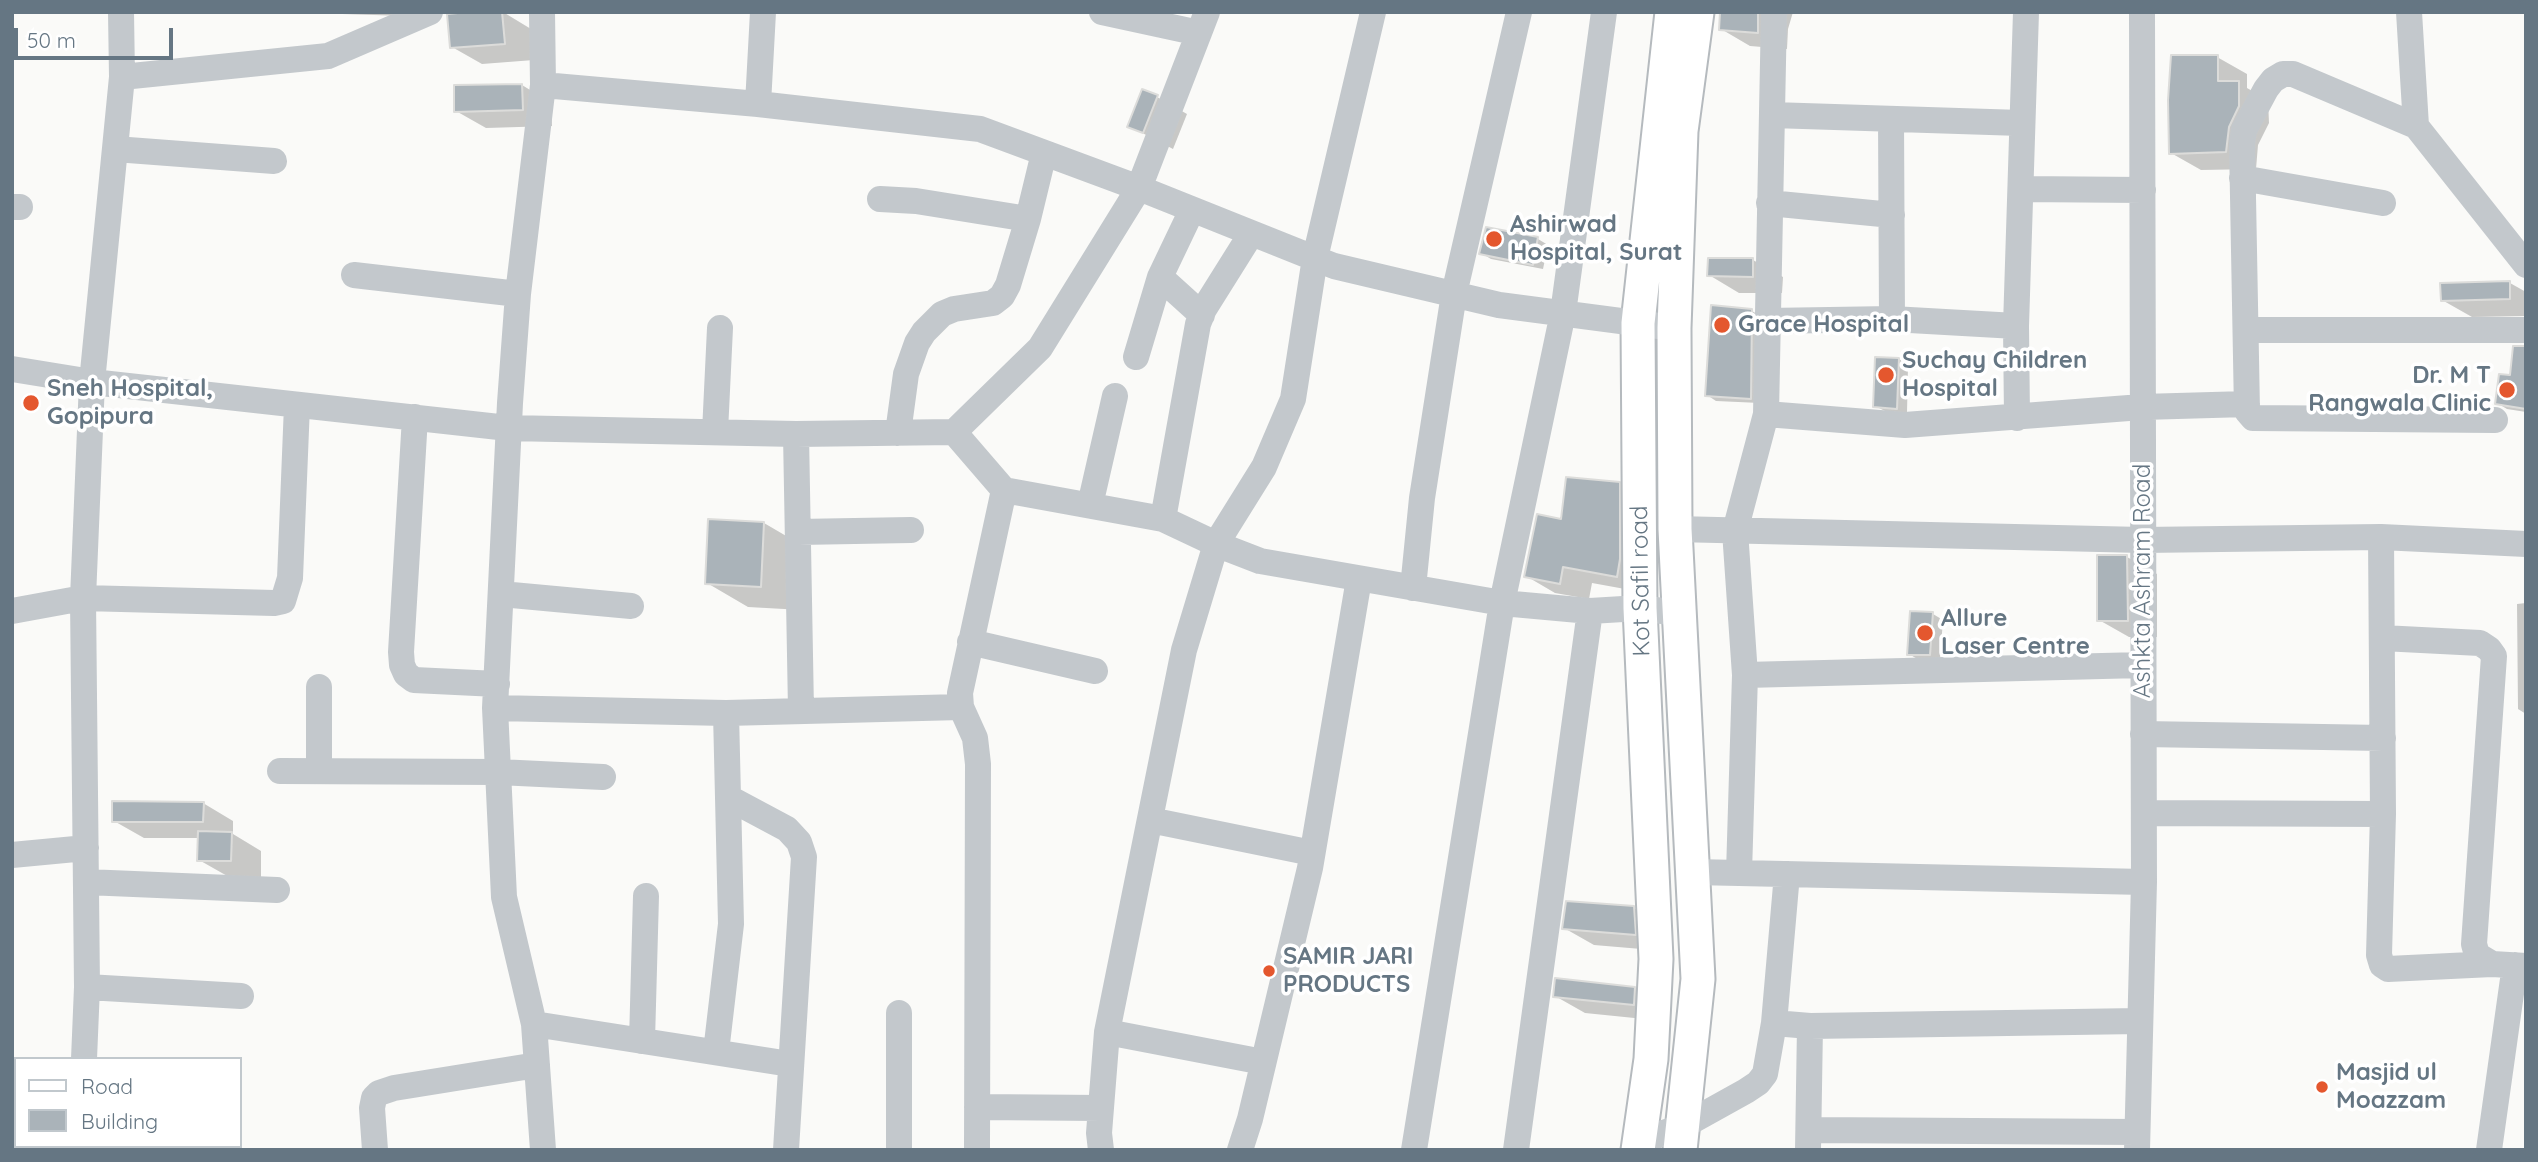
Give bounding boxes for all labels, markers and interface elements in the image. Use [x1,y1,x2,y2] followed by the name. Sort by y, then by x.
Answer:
[18,14,177,58] scale bar
[27,27,76,53] text: 50 m
[1510,211,1683,267] place label: Ashirwad Hospital, Surat
[1484,229,1504,249] marker: Ashirwad Hospital, Surat
[1738,311,1909,339] place label: Grace Hospital
[1712,315,1732,335] marker: Grace Hospital
[1902,347,2087,403] place label: Suchay Children Hospital
[2308,362,2491,418] place label: Dr. M T Rangwala Clinic
[1876,365,1896,385] marker: Suchay Children Hospital
[47,375,213,431] place label: Sneh Hospital, Gopipura
[2497,380,2517,400] marker: Dr. M T Rangwala Clinic
[21,393,41,413] marker: Sneh Hospital, Gopipura
[2129,464,2157,698] street label: Ashkta Ashram Road
[1625,505,1657,657] street label: Kot Safil road
[1941,605,2090,661] place label: Allure Laser Centre
[1915,623,1935,643] marker: Allure Laser Centre
[1283,943,1413,999] place label: SAMIR JARI PRODUCTS
[1261,963,1277,979] marker: SAMIR JARI PRODUCTS
[14,1057,242,1148] legend
[2336,1059,2446,1115] place label: Masjid ul Moazzam
[81,1073,133,1099] text: Road
[2314,1079,2330,1095] marker: Masjid ul Moazzam
[81,1108,158,1134] text: Building

